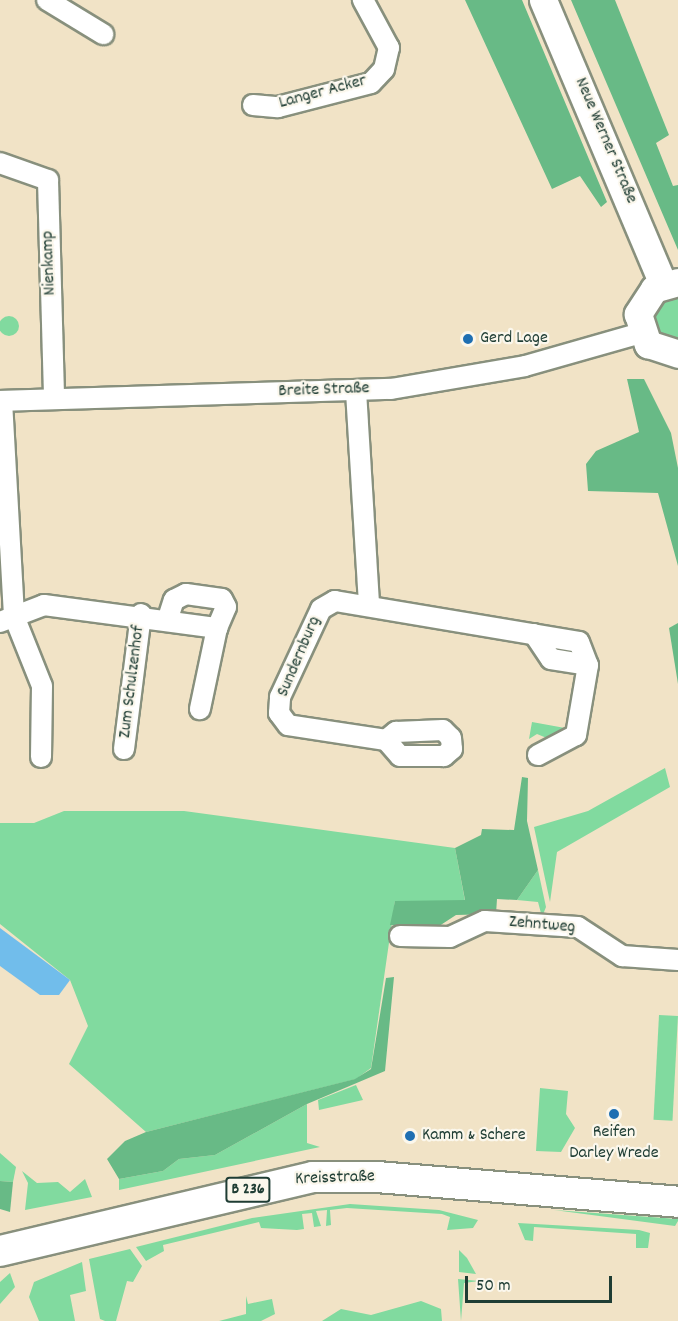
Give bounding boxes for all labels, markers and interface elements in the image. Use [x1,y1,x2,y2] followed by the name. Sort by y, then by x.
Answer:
[277,71,369,115] street label: Langer Acker
[569,75,641,207] street label: Neue Werner Straße
[38,230,62,296] street label: Nienkamp
[480,328,548,350] place label: Gerd Lage
[461,332,475,346] marker: Gerd Lage
[278,379,370,403] street label: Breite Straße
[273,613,327,701] street label: Sundernburg
[115,624,151,740] street label: Zum Schulzenhof
[508,912,576,940] street label: Zehntweg
[607,1107,621,1121] marker: Reifen Darley Wrede
[569,1123,659,1166] place label: Reifen Darley Wrede
[422,1125,526,1147] place label: Kamm & Schere
[403,1129,417,1143] marker: Kamm & Schere
[295,1167,375,1191] street label: Kreisstraße
[224,1177,272,1203] road number: B 236
[468,1264,615,1302] scale bar
[476,1274,511,1299] text: 50 m

